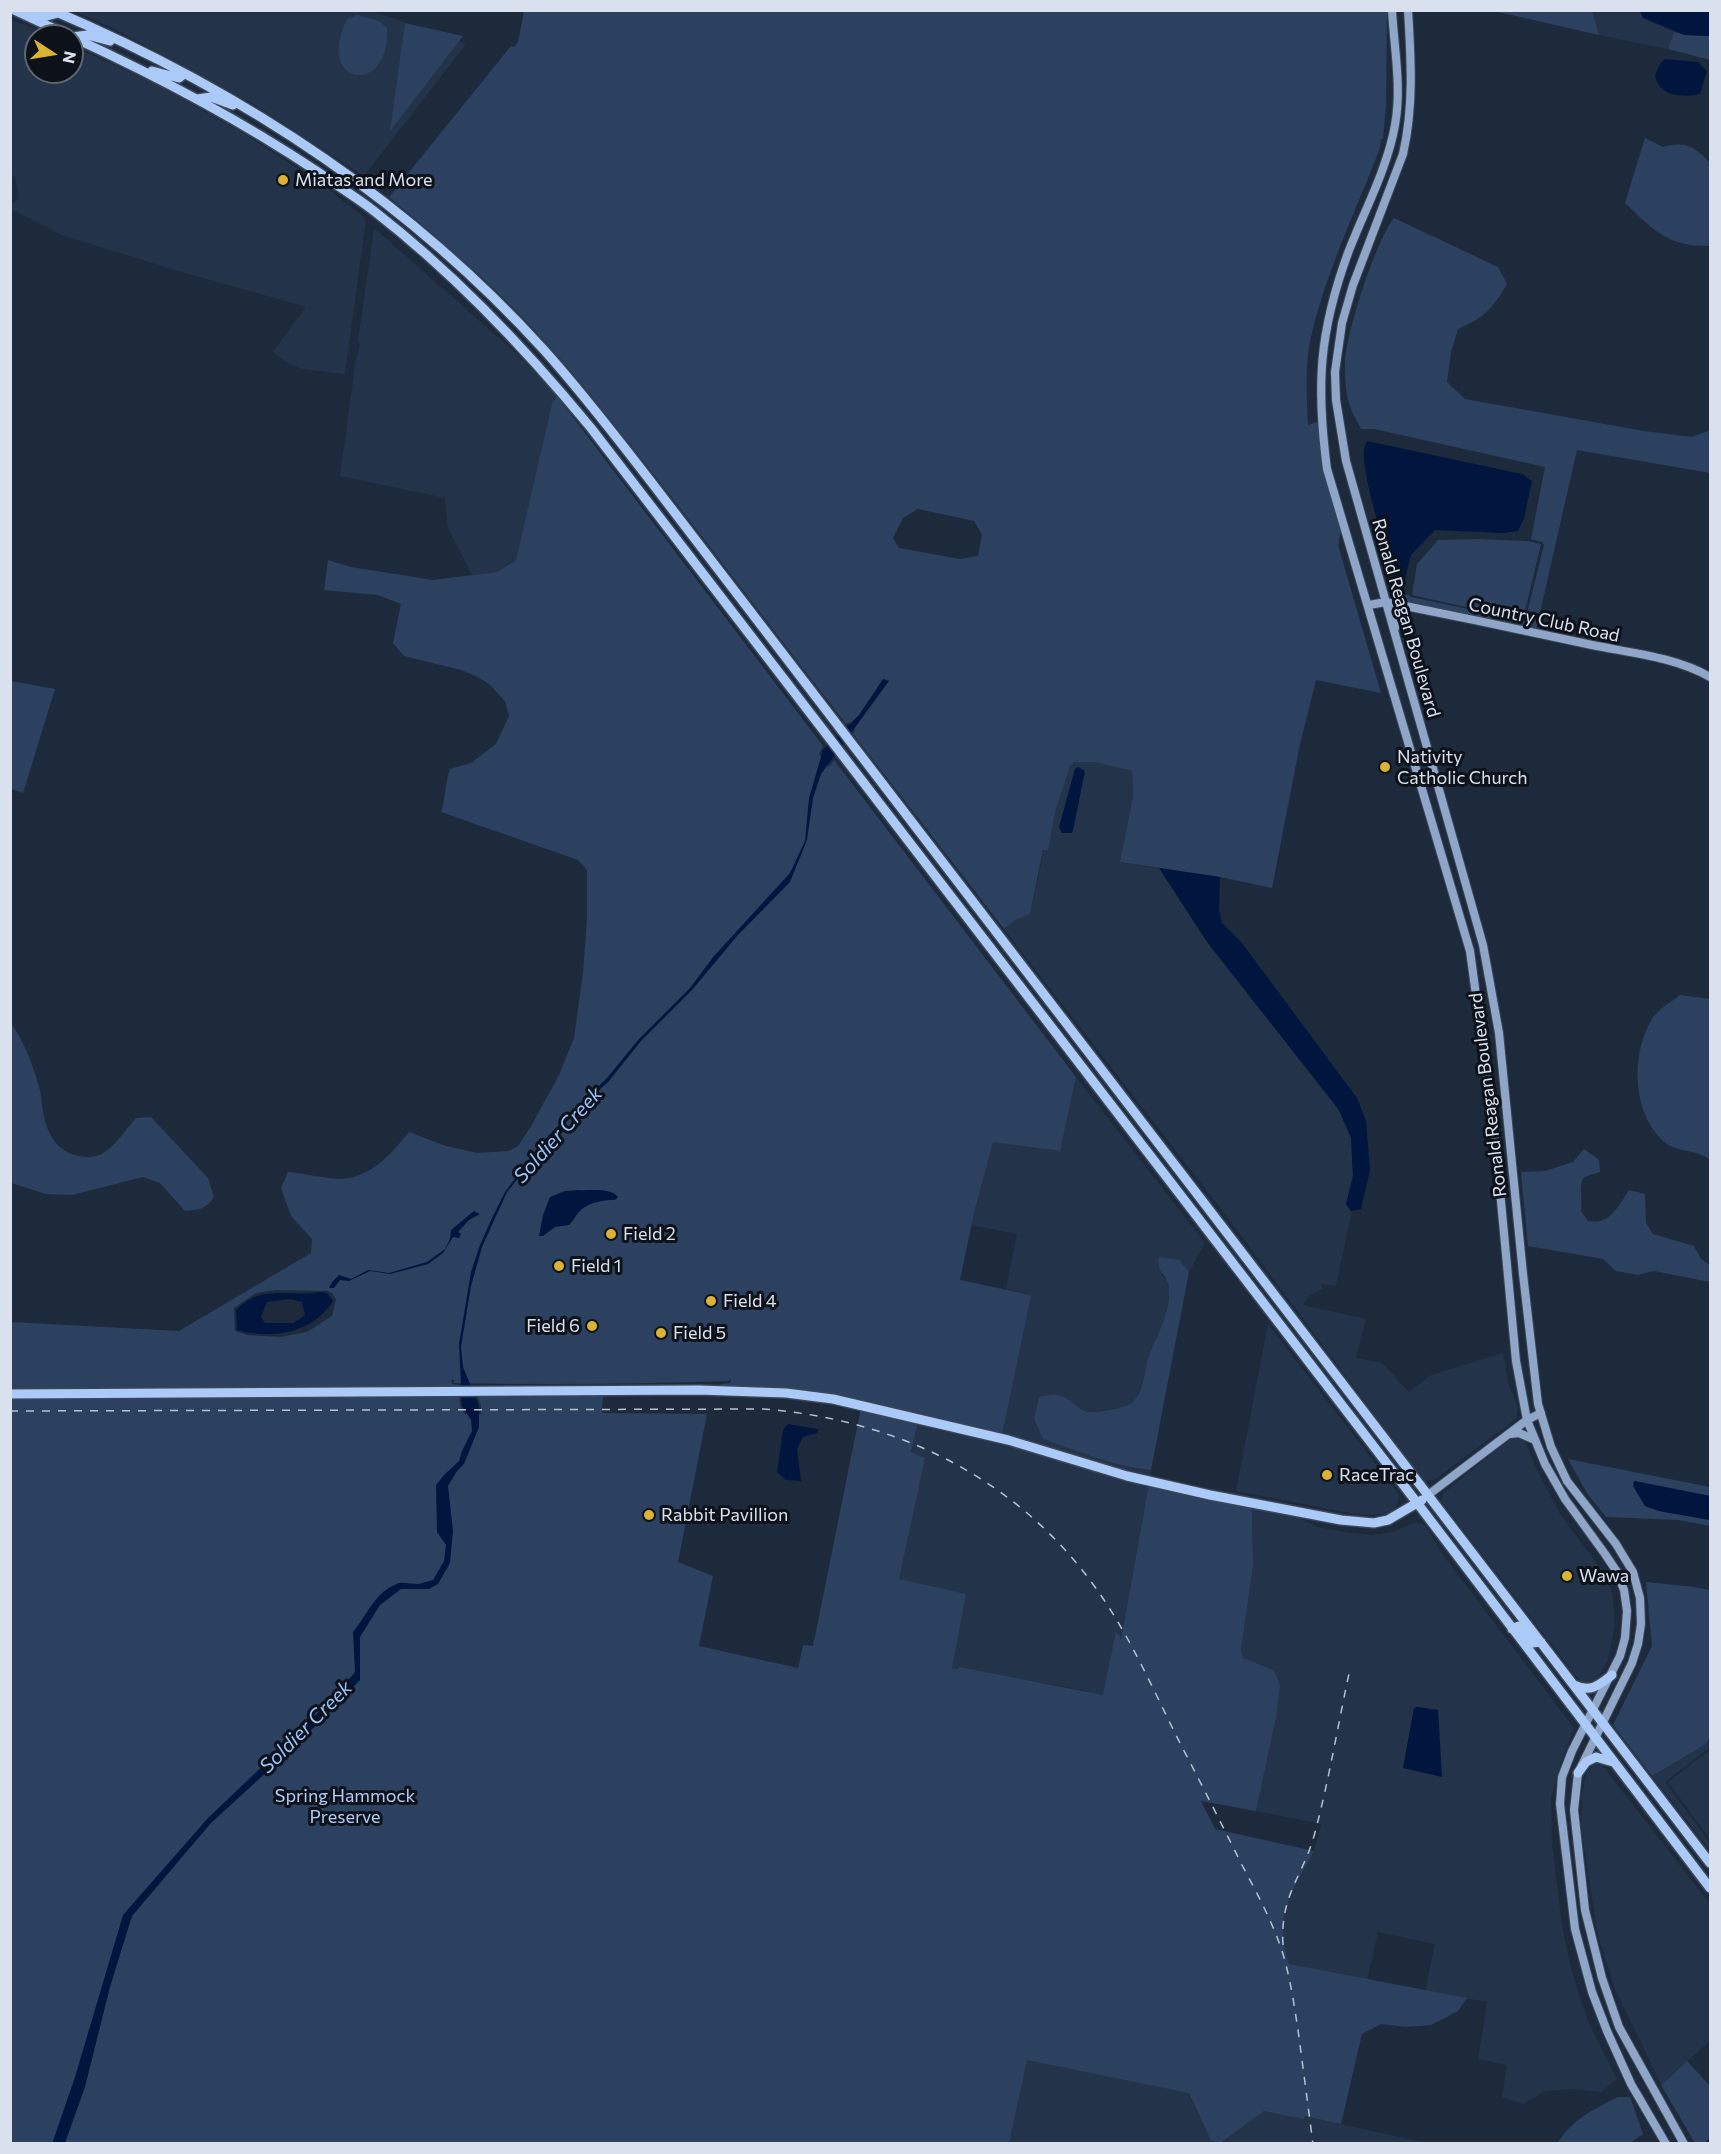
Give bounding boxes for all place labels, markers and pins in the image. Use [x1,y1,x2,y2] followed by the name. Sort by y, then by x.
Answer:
[295,169,433,191] place label: Miatas and More
[276,173,290,187] marker: Miatas and More
[1397,746,1528,789] place label: Nativity Catholic Church
[1378,760,1392,774] marker: Nativity Catholic Church
[623,1223,676,1245] place label: Field 2
[604,1227,618,1241] marker: Field 2
[571,1255,622,1277] place label: Field 1
[552,1259,566,1273] marker: Field 1
[723,1290,777,1312] place label: Field 4
[704,1294,718,1308] marker: Field 4
[526,1315,580,1337] place label: Field 6
[585,1319,599,1333] marker: Field 6
[673,1322,726,1344] place label: Field 5
[654,1326,668,1340] marker: Field 5
[1339,1464,1414,1486] place label: RaceTrac
[1320,1468,1334,1482] marker: RaceTrac
[661,1504,788,1526] place label: Rabbit Pavillion
[642,1508,656,1522] marker: Rabbit Pavillion
[1579,1565,1629,1587] place label: Wawa
[1560,1569,1574,1583] marker: Wawa

